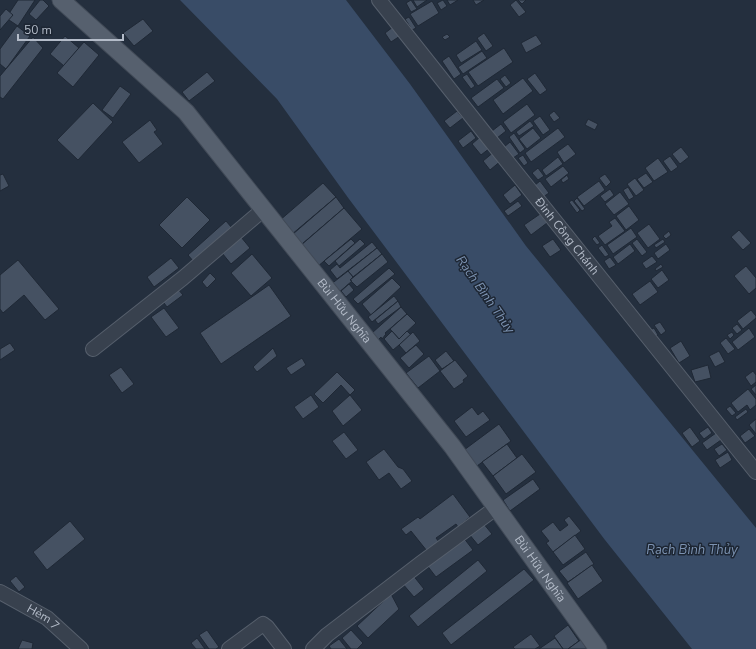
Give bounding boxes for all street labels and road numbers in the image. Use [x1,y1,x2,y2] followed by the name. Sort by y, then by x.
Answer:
[531,194,603,278] street label: Đinh Công Chánh
[314,275,375,346] street label: Bùi Hữu Nghĩa
[511,532,570,605] street label: Bùi Hữu Nghĩa
[24,600,63,634] street label: Hẻm 7

